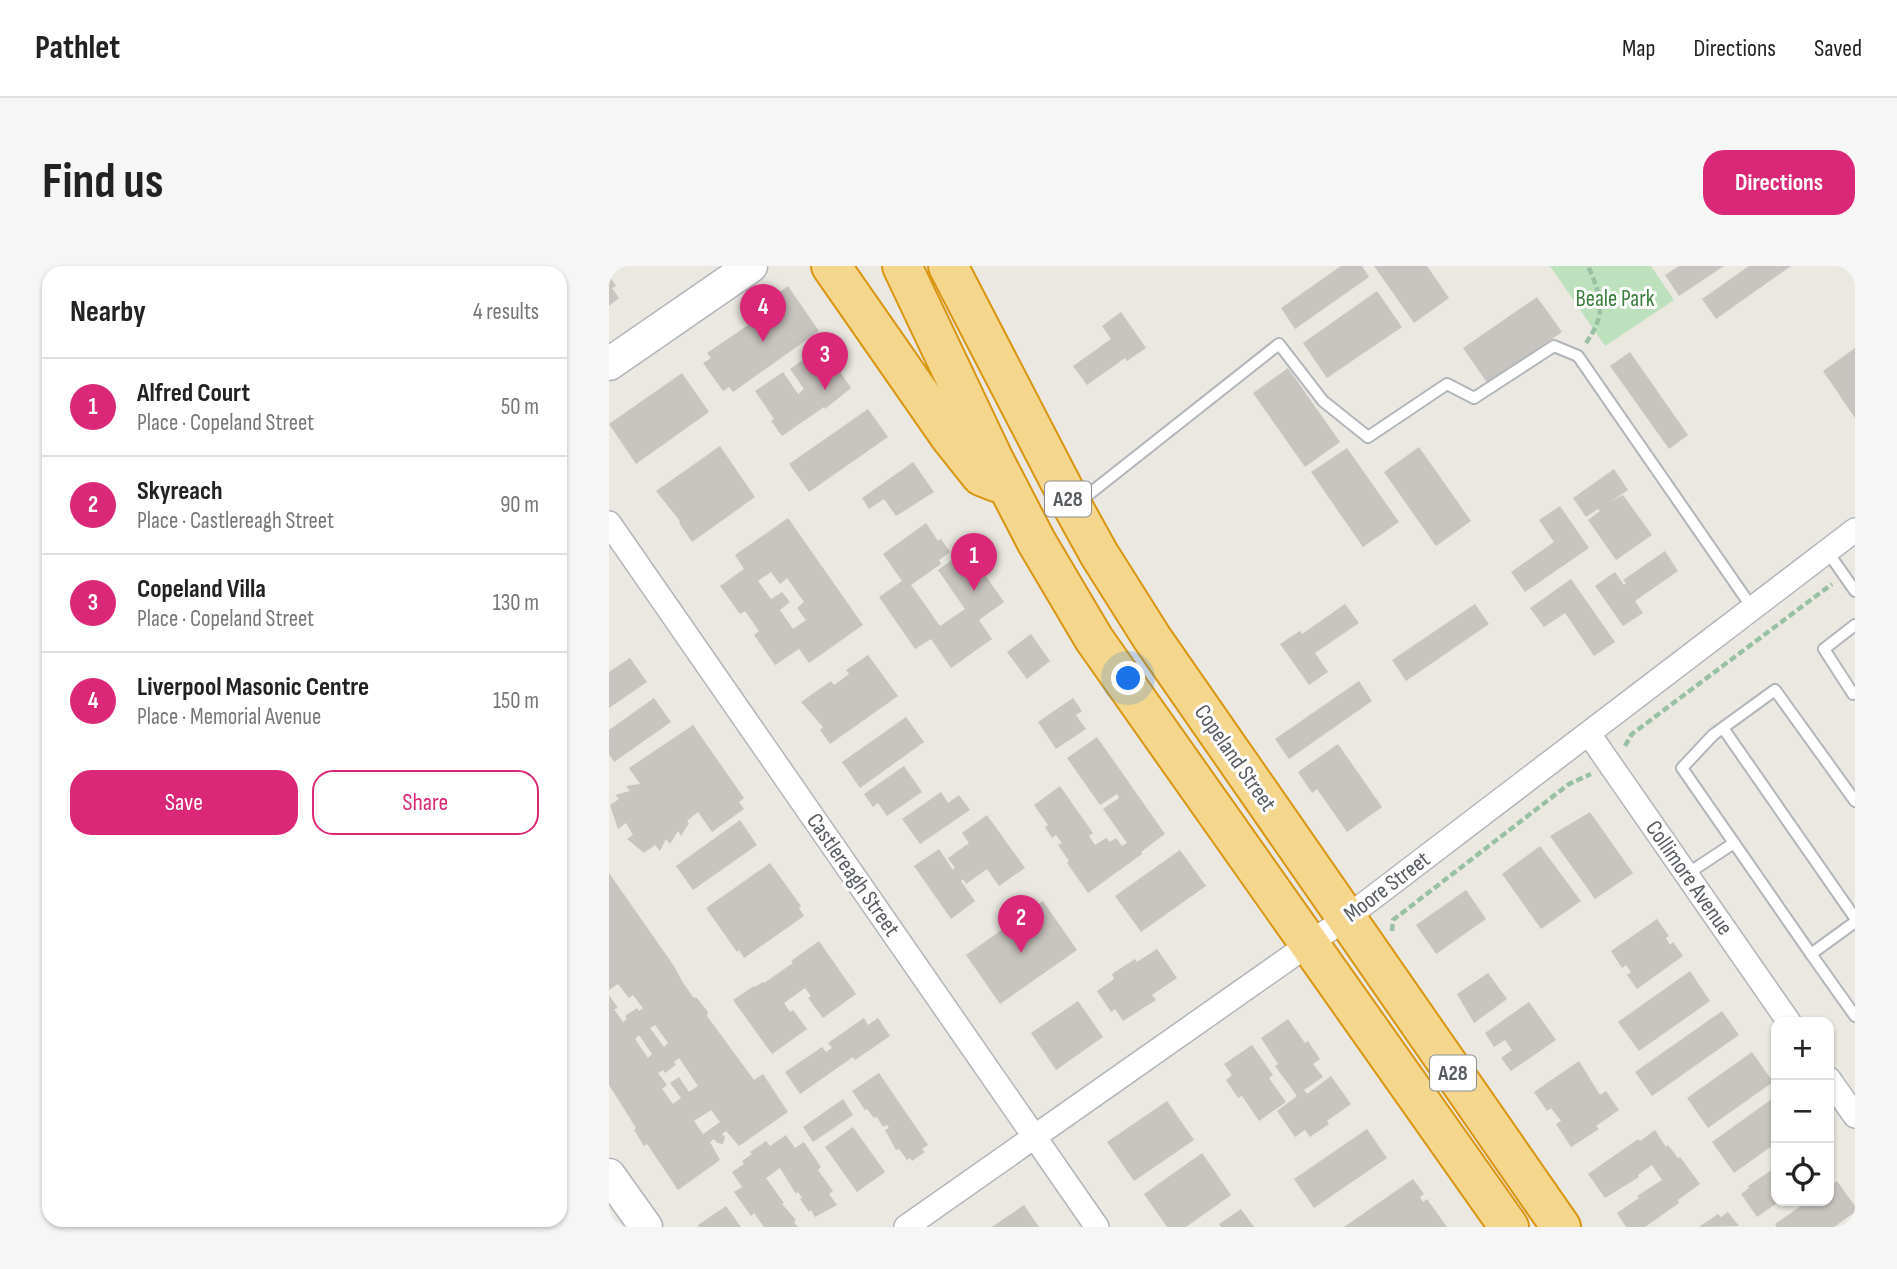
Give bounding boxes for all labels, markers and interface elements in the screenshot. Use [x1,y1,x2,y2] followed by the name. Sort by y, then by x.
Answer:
[35,28,120,68] text: Pathlet
[1622,34,1655,63] text: Map
[1693,34,1776,63] text: Directions
[1814,34,1862,63] text: Saved
[1703,150,1855,215] button: Directions
[42,153,164,212] text: Find us
[740,284,786,342] pin: 4
[1575,285,1655,313] park label: Beale Park
[70,294,146,330] text: Nearby
[473,298,539,326] text: 4 results
[802,332,848,390] pin: 3
[137,378,250,409] text: Alfred Court
[88,393,98,421] text: 1
[501,393,539,421] text: 50 m
[137,409,314,437] text: Place · Copeland Street
[137,476,223,507] text: Skyreach
[1045,482,1091,516] road number: A28
[88,491,98,519] text: 2
[500,491,539,519] text: 90 m
[137,507,334,535] text: Place · Castlereagh Street
[951,533,997,591] pin: 1
[137,574,266,605] text: Copeland Villa
[88,589,98,617] text: 3
[493,589,539,617] text: 130 m
[137,605,314,633] text: Place · Copeland Street
[1111,661,1145,695] your location
[137,672,369,703] text: Liverpool Masonic Centre
[88,687,98,715] text: 4
[493,687,539,715] text: 150 m
[1188,699,1282,817] street label: Copeland Street
[137,703,321,731] text: Place · Memorial Avenue
[70,770,298,835] button: Save
[312,770,539,835] button: Share
[800,808,906,942] street label: Castlereagh Street
[1639,815,1739,941] street label: Collimore Avenue
[1338,846,1436,928] street label: Moore Street
[998,895,1044,953] pin: 2
[1771,1017,1834,1206] map controls
[1771,1017,1834,1080] button: +
[1430,1056,1476,1090] road number: A28
[1771,1080,1834,1143] button: −
[1771,1143,1834,1206] button: locate

